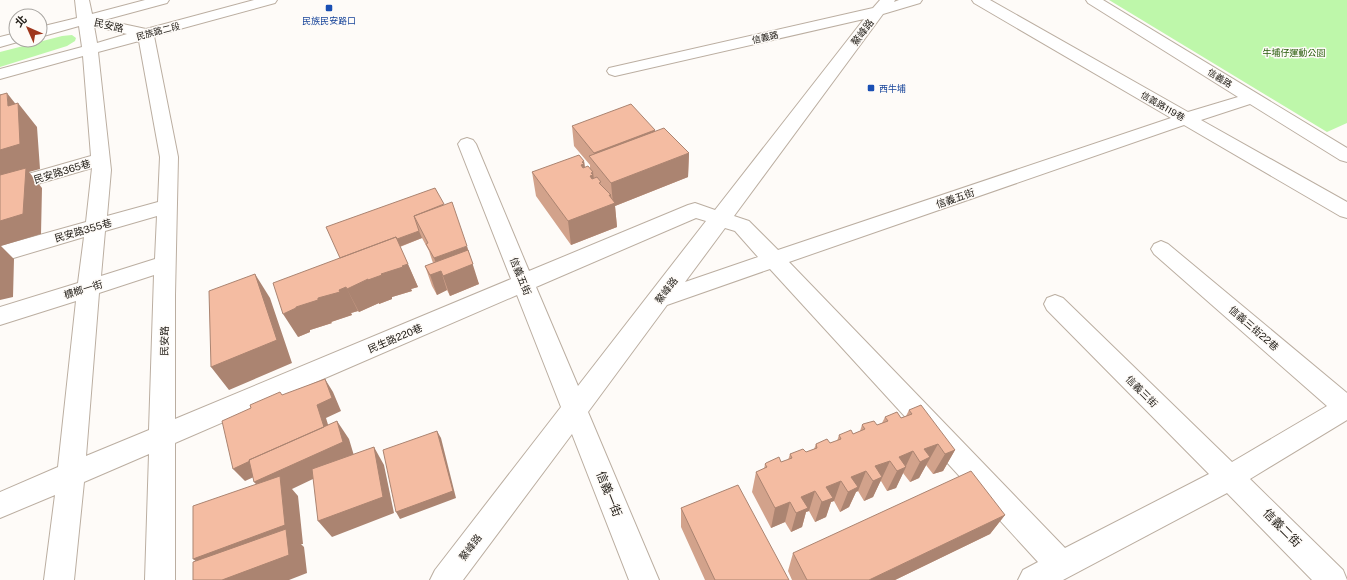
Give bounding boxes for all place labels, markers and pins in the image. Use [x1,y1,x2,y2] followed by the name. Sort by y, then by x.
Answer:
[324,3,334,13] marker: 民族民安路口
[302,15,356,26] place label: 民族民安路口
[866,83,876,93] marker: 西牛埔
[879,83,906,94] place label: 西牛埔

